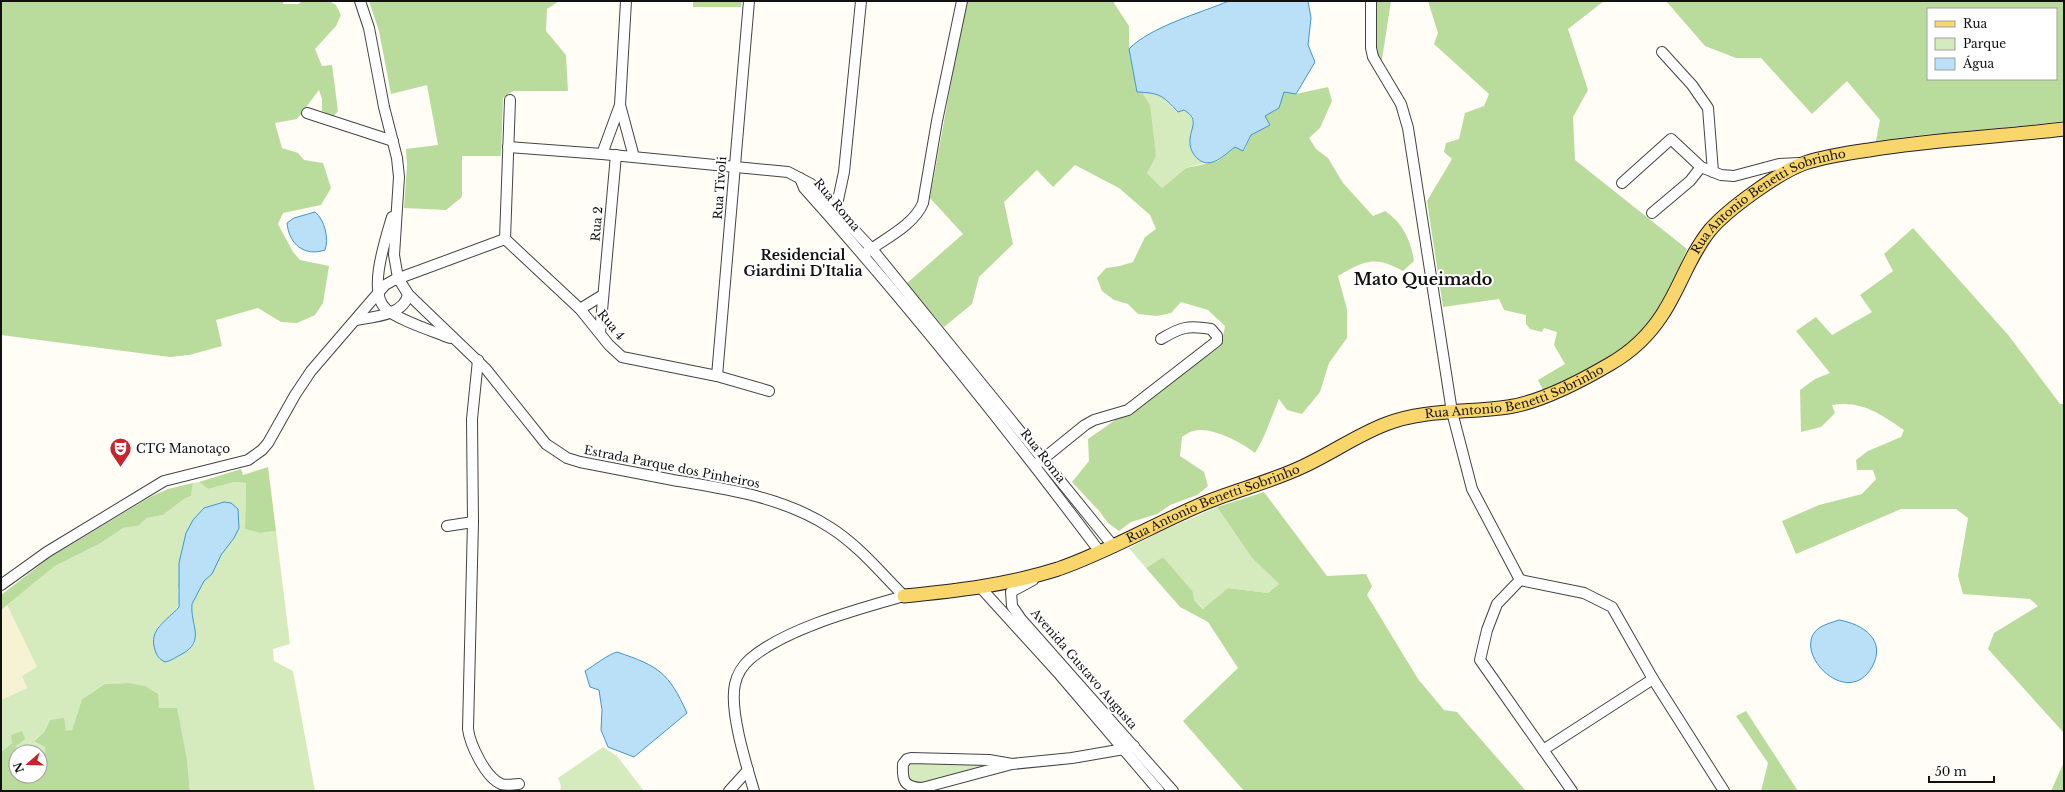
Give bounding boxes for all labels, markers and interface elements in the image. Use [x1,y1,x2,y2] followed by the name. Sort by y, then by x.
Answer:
[1927,8,2057,80] legend
[1963,16,1987,31] text: Rua
[1963,36,2006,51] text: Parque
[1962,55,1994,71] text: Água
[1688,146,1847,257] street label: Rua Antonio Benetti Sobrinho
[710,156,729,220] street label: Rua Tivoli
[811,175,864,234] street label: Rua Roma
[588,206,605,242] street label: Rua 2
[744,246,862,280] district label: Residencial Giardini D'Italia
[1354,269,1492,289] district label: Mato Queimado
[595,307,628,343] street label: Rua 4
[1424,361,1606,421] street label: Rua Antonio Benetti Sobrinho
[1018,426,1069,486] street label: Rua Roma
[108,436,134,469] theatre icon: CTG Manotaço
[136,441,230,456] place label: CTG Manotaço
[583,442,761,491] street label: Estrada Parque dos Pinheiros
[1124,461,1302,546] street label: Rua Antonio Benetti Sobrinho
[1027,605,1141,732] street label: Avenida Gustavo Augusta
[8,744,48,784] north arrow
[1929,758,1994,784] scale bar
[10,760,27,775] text: N
[1935,764,1967,779] text: 50 m

